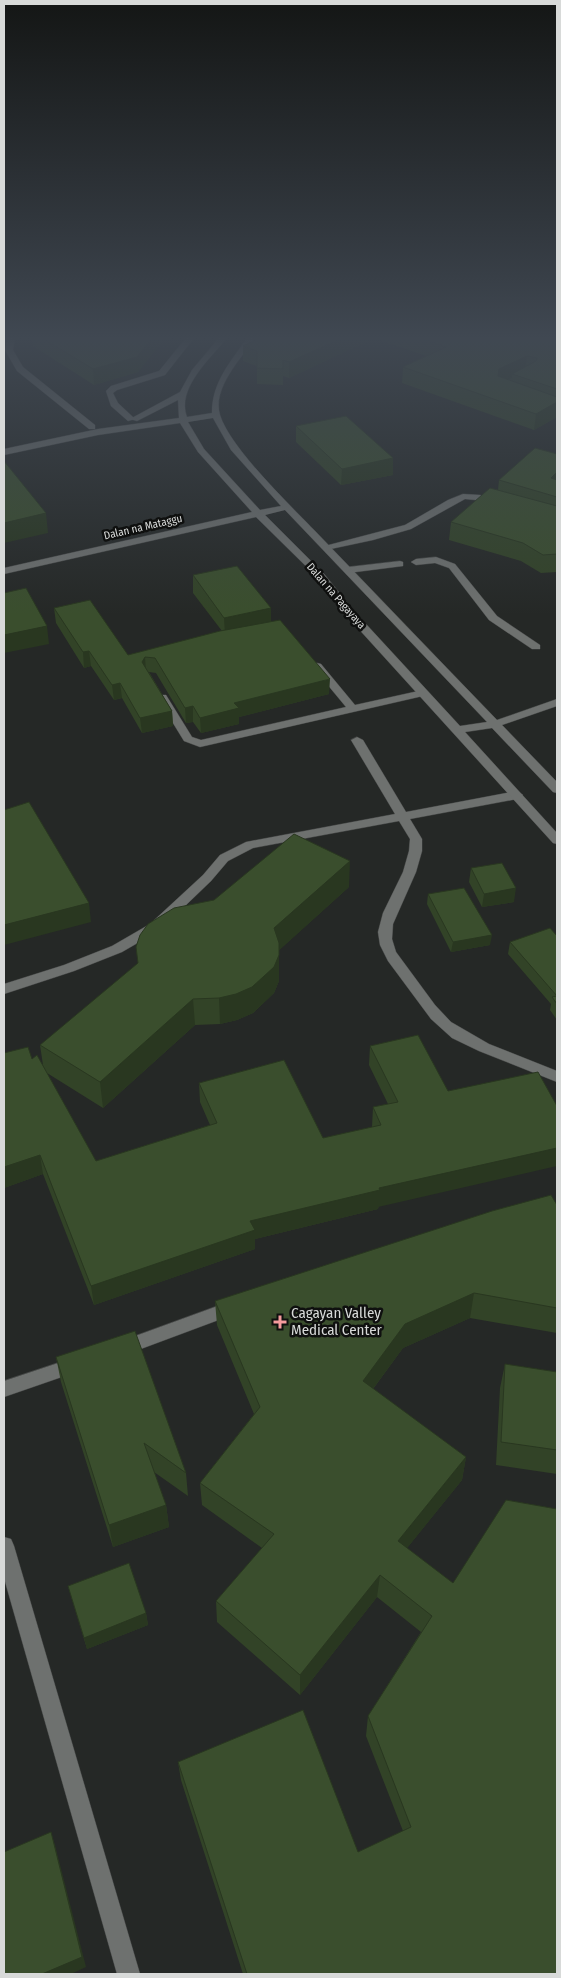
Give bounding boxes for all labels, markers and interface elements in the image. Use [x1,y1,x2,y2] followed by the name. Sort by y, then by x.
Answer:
[103,512,183,542] street label: Dalan na Mataggu
[304,561,368,631] street label: Dalan na Pagayaya
[291,1304,383,1339] place label: Cagayan Valley Medical Center
[273,1315,287,1329] marker: Cagayan Valley Medical Center

